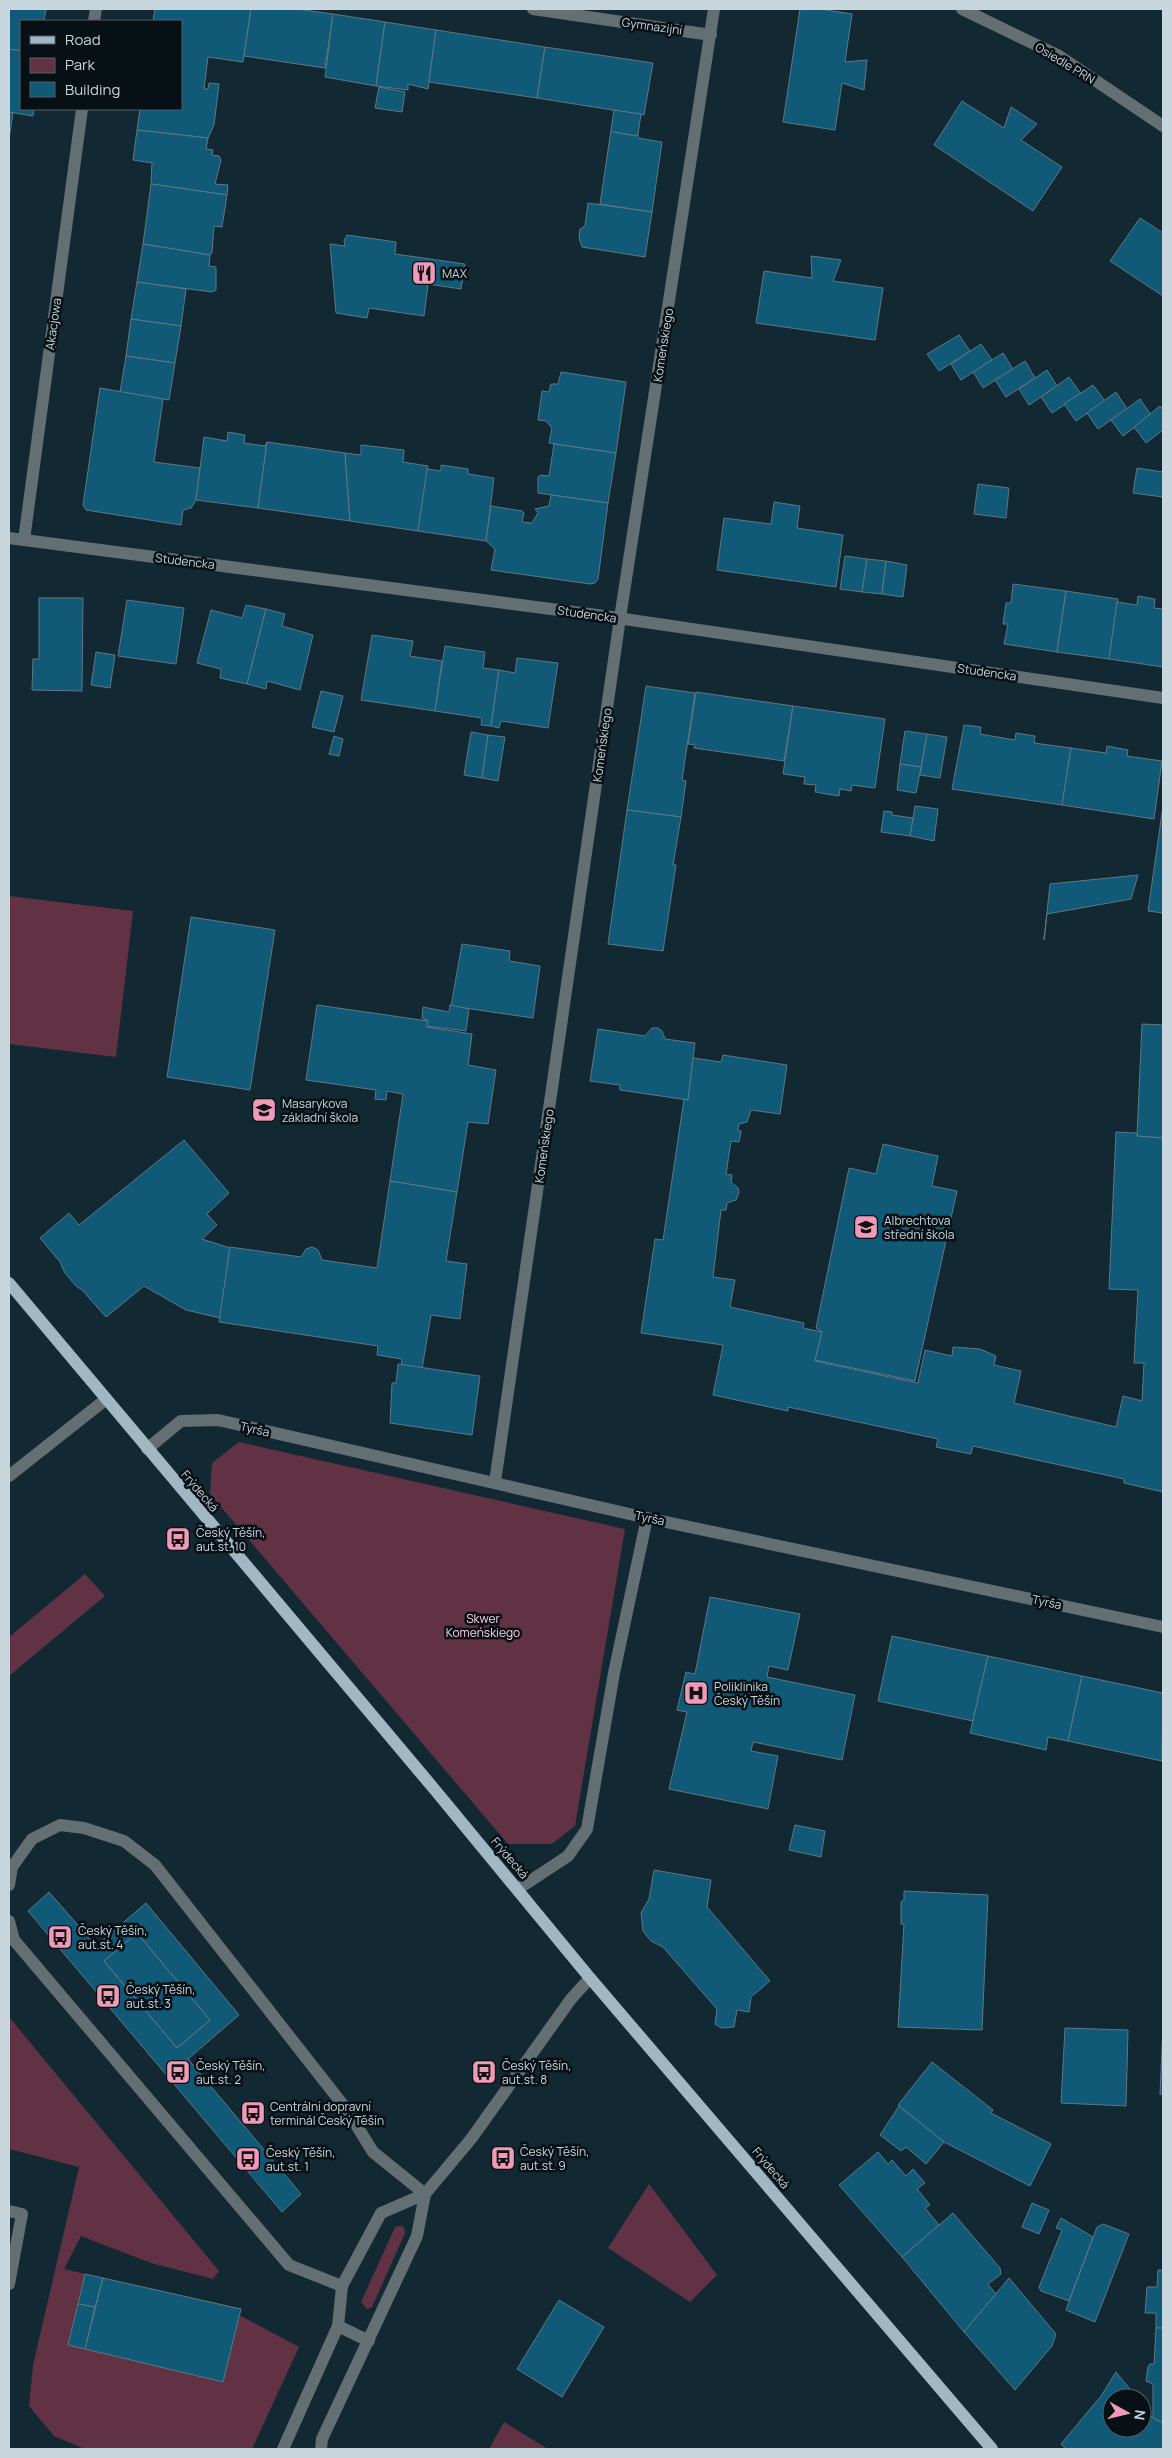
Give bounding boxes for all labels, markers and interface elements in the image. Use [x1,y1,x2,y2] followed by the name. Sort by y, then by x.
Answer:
[621,13,684,39] street label: Gymnazijní
[20,20,182,110] legend
[65,29,101,50] text: Road
[1032,38,1098,88] street label: Osiedle PRN
[65,54,95,75] text: Park
[65,79,120,100] text: Building
[411,260,437,286] restaurant icon: MAX
[442,265,468,282] place label: MAX
[41,297,65,351] street label: Akacjowa
[649,307,677,383] street label: Komeńskiego
[154,549,216,573] street label: Studencka
[556,601,618,627] street label: Studencka
[956,659,1018,685] street label: Studencka
[588,707,616,783] street label: Komeńskiego
[282,1095,358,1126] place label: Masarykova základní škola
[251,1097,277,1123] school or university icon: Masarykova základní škola
[530,1108,558,1184] street label: Komeńskiego
[884,1212,954,1243] place label: Albrechtova střední škola
[853,1214,879,1240] school or university icon: Albrechtova střední škola
[239,1417,271,1441] street label: Tyrša
[177,1466,223,1516] street label: Frýdecká
[634,1507,666,1529] street label: Tyrša
[196,1524,265,1555] place label: Český Těšín, aut.st. 10
[165,1526,191,1552] bus stop icon: Český Těšín, aut.st. 10
[1031,1591,1063,1613] street label: Tyrša
[446,1610,520,1641] park label: Skwer Komeńskiego
[714,1678,780,1709] place label: Poliklinika Český Těšín
[683,1680,709,1706] hospital icon: Poliklinika Český Těšín
[487,1833,533,1883] street label: Frýdecká
[78,1922,147,1953] place label: Český Těšín, aut.st. 4
[47,1924,73,1950] bus stop icon: Český Těšín, aut.st. 4
[126,1981,195,2012] place label: Český Těšín, aut.st. 3
[95,1983,121,2009] bus stop icon: Český Těšín, aut.st. 3
[196,2057,265,2088] place label: Český Těšín, aut.st. 2
[502,2057,571,2088] place label: Český Těšín, aut.st. 8
[165,2059,191,2085] bus stop icon: Český Těšín, aut.st. 2
[471,2059,497,2085] bus stop icon: Český Těšín, aut.st. 8
[270,2098,384,2129] place label: Centrální dopravní terminál Český Těšín
[240,2100,266,2126] bus stop icon: Centrální dopravní terminál Český Těšín
[520,2143,589,2174] place label: Český Těšín, aut.st. 9
[748,2143,794,2193] street label: Frýdecká
[266,2144,335,2175] place label: Český Těšín, aut.st. 1
[490,2145,516,2171] bus stop icon: Český Těšín, aut.st. 9
[235,2146,261,2172] bus stop icon: Český Těšín, aut.st. 1
[1102,2388,1152,2438] north arrow
[1130,2409,1150,2421] text: N

